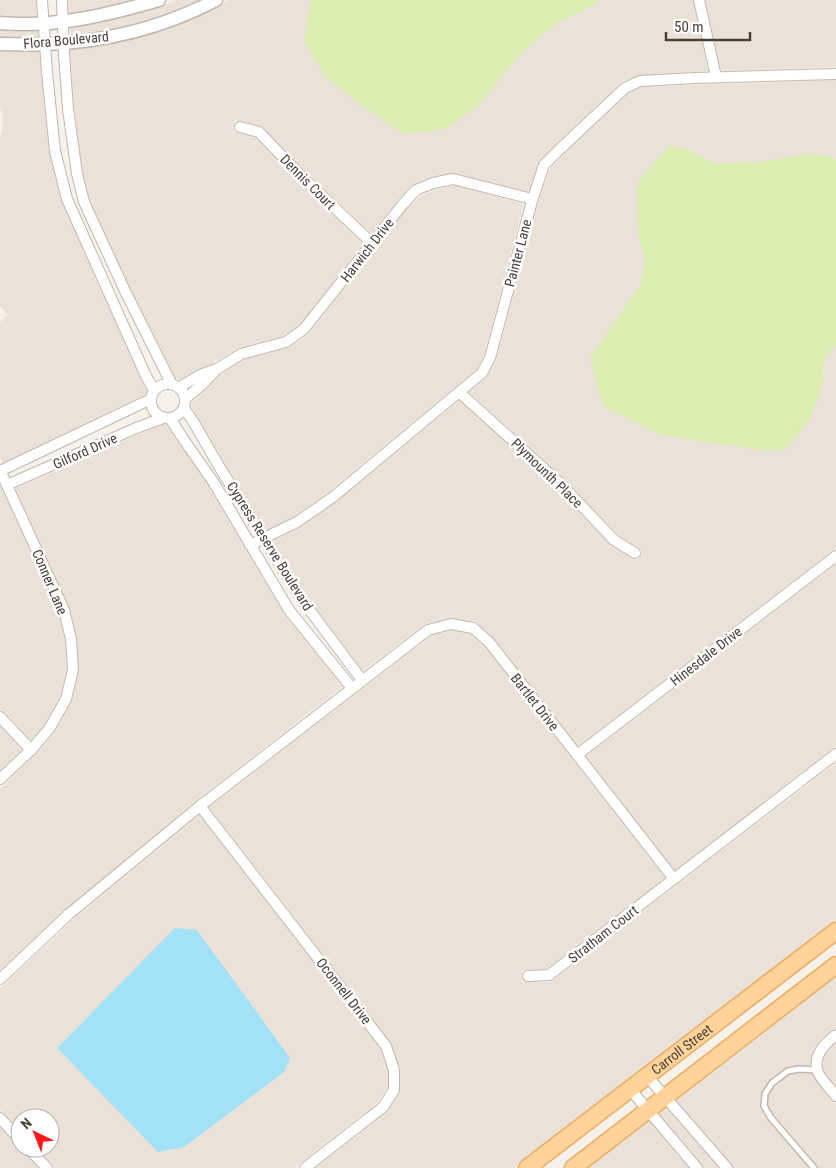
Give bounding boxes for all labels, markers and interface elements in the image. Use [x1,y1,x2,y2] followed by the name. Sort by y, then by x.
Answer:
[666,10,750,42] scale bar
[674,18,704,36] text: 50 m
[23,28,109,52] street label: Flora Boulevard
[277,151,339,213] street label: Dennis Court
[337,215,397,285] street label: Harwich Drive
[501,217,535,289] street label: Painter Lane
[51,430,120,472] street label: Gilford Drive
[508,435,586,511] street label: Plymounth Place
[224,479,316,613] street label: Cypress Reserve Boulevard
[29,547,71,617] street label: Conner Lane
[667,623,745,689] street label: Hinesdale Drive
[508,670,563,734] street label: Bartlet Drive
[565,902,641,966] street label: Stratham Court
[313,955,375,1028] street label: Oconnell Drive
[648,1021,715,1078] street label: Carroll Street
[10,1108,60,1158] north arrow
[18,1115,35,1132] text: N

